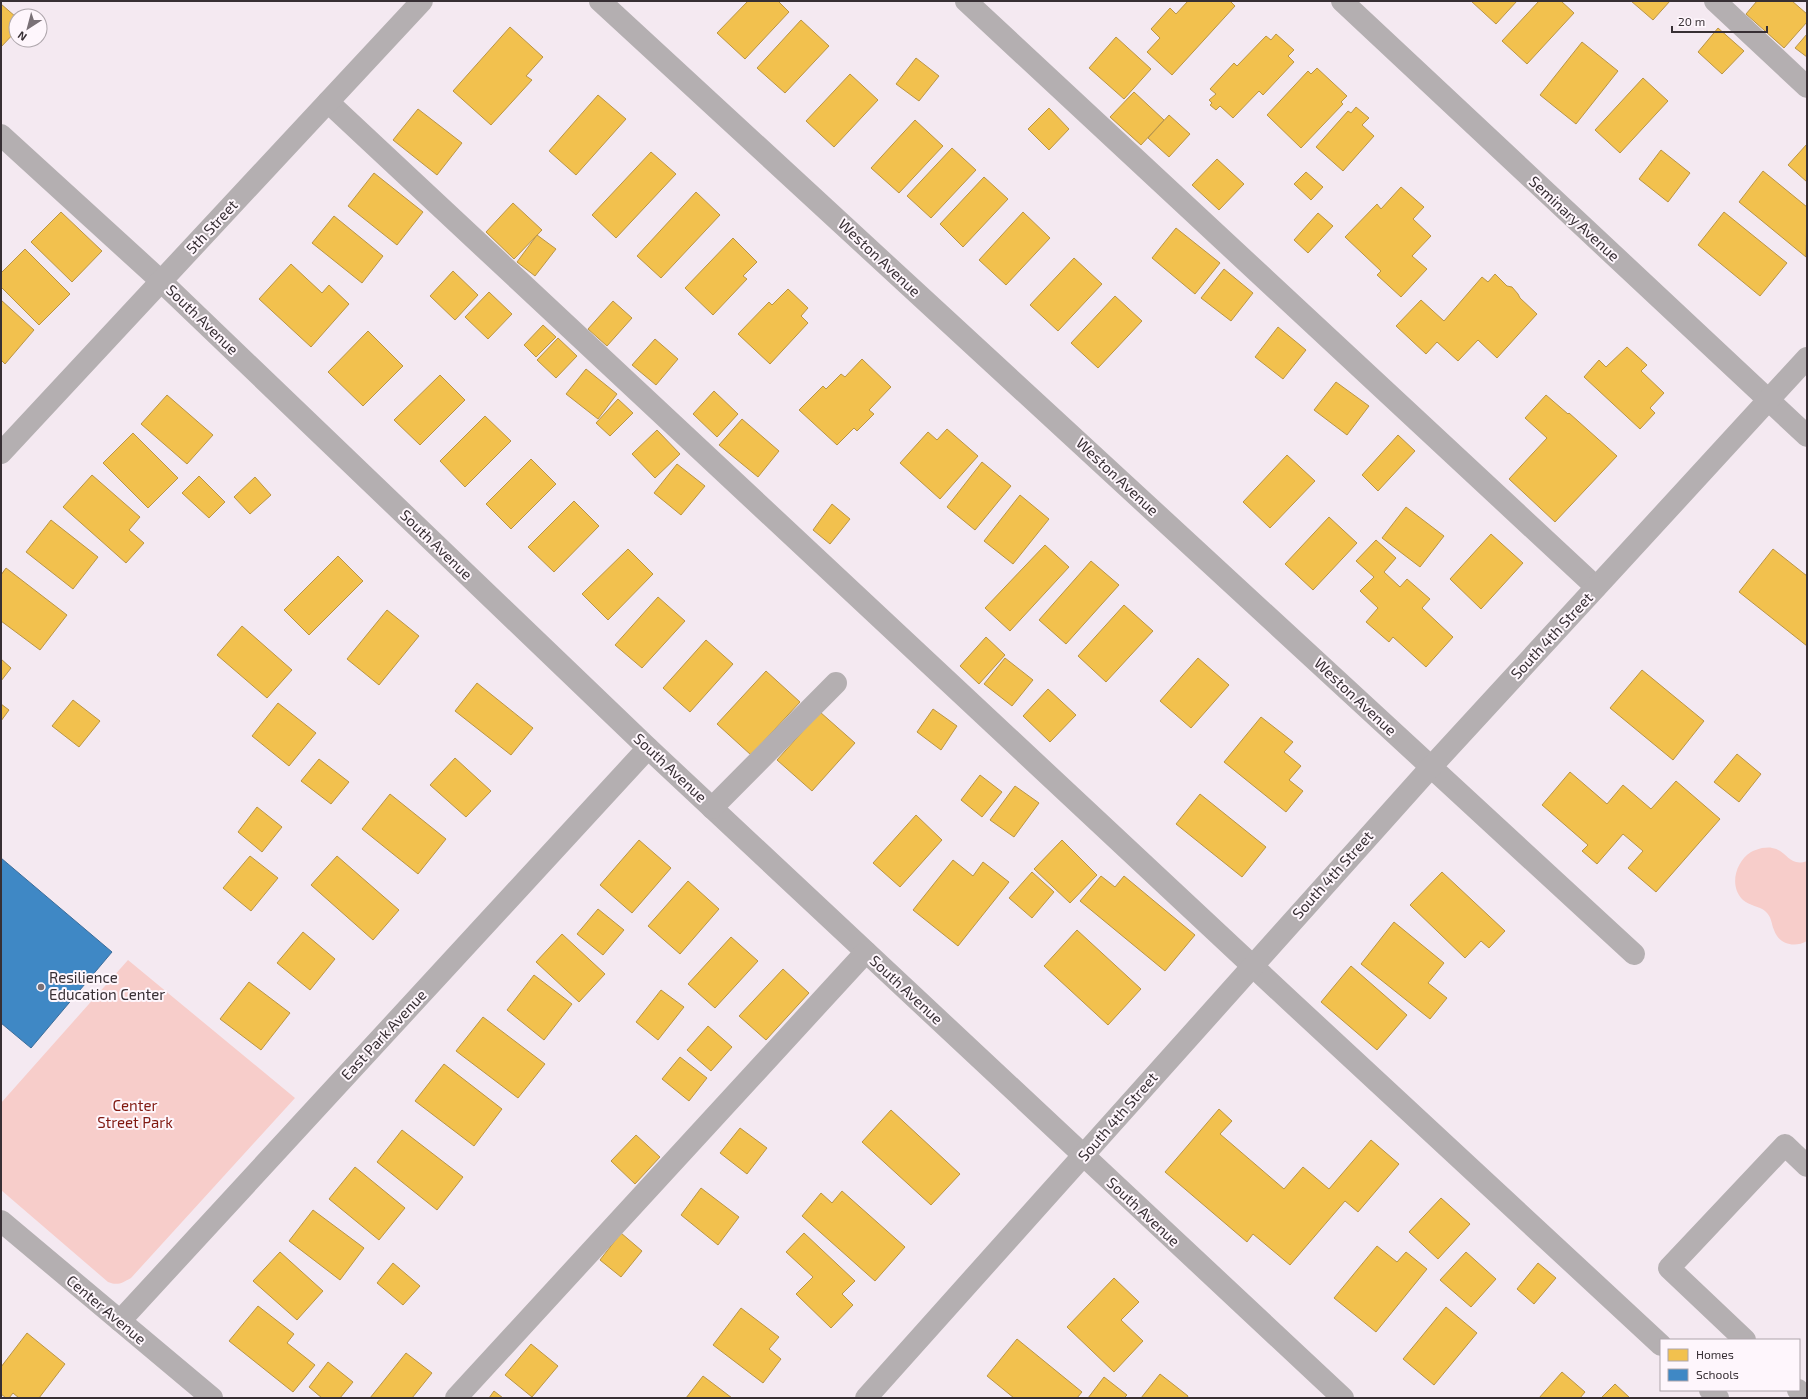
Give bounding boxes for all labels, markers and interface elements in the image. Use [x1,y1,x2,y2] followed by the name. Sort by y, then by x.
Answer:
[8,8,48,48] north arrow
[1672,8,1767,34] scale bar
[1678,14,1705,28] text: 20 m
[15,29,29,44] text: N
[1526,172,1624,265] street label: Seminary Avenue
[182,195,241,257] street label: 5th Street
[835,215,925,300] street label: Weston Avenue
[163,280,242,358] street label: South Avenue
[1073,434,1163,519] street label: Weston Avenue
[397,505,476,583] street label: South Avenue
[1507,588,1596,682] street label: South 4th Street
[1311,654,1401,739] street label: Weston Avenue
[630,729,711,806] street label: South Avenue
[1288,827,1377,922] street label: South 4th Street
[866,951,947,1028] street label: South Avenue
[49,968,165,1003] place label: Resilience Education Center
[36,982,46,992] marker: Resilience Education Center
[337,985,430,1083] street label: East Park Avenue
[1074,1068,1161,1164] street label: South 4th Street
[97,1096,173,1131] park label: Center Street Park
[1103,1173,1184,1250] street label: South Avenue
[63,1271,150,1348] street label: Center Avenue
[1660,1339,1800,1391] legend
[1696,1347,1734,1361] text: Homes
[1696,1367,1739,1381] text: Schools

